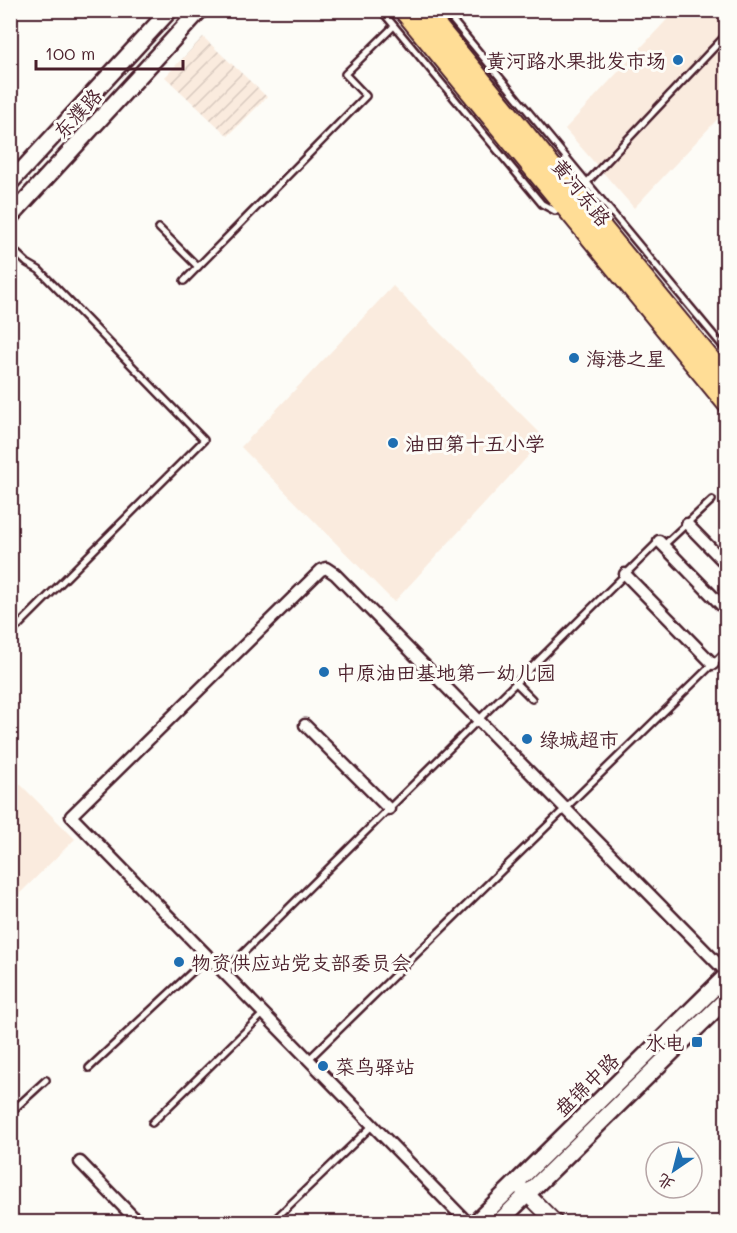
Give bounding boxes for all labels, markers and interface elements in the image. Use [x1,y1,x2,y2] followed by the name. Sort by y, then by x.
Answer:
[36,33,183,71] scale bar
[45,41,95,65] text: 100 m
[486,47,666,73] place label: 黄河路水果批发市场
[671,53,685,67] marker: 黄河路水果批发市场
[47,81,108,144] street label: 东濮路
[547,153,618,232] street label: 黄河东路
[586,345,666,371] place label: 海港之星
[567,351,581,365] marker: 海港之星
[405,430,545,456] place label: 油田第十五小学
[386,436,400,450] marker: 油田第十五小学
[336,659,556,685] place label: 中原油田基地第一幼儿园
[317,665,331,679] marker: 中原油田基地第一幼儿园
[539,726,619,752] place label: 绿城超市
[520,732,534,746] marker: 绿城超市
[191,949,411,975] place label: 物资供应站党支部委员会
[172,955,186,969] marker: 物资供应站党支部委员会
[645,1029,685,1055] place label: 水电
[690,1035,704,1049] marker: 水电
[548,1046,625,1121] street label: 盘锦中路
[335,1053,415,1079] place label: 菜鸟驿站
[316,1059,330,1073] marker: 菜鸟驿站
[644,1140,704,1200] north arrow
[653,1170,678,1196] text: 北

